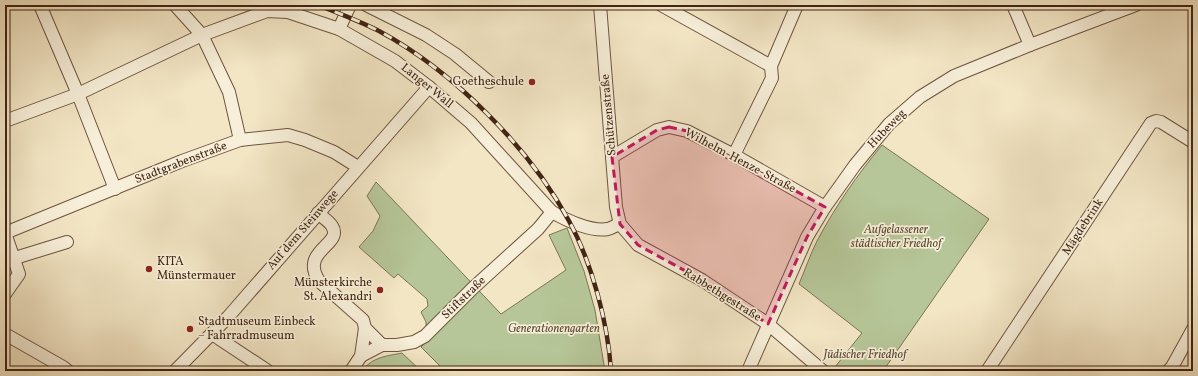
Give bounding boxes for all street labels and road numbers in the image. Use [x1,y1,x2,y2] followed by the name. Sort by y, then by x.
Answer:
[397,60,457,112] street label: Langer Wall
[597,73,621,156] street label: Schützenstraße
[864,106,910,152] street label: Hubeweg
[682,125,799,197] street label: Wilhelm-Henze-Straße
[133,138,230,188] street label: Stadtgrabenstraße
[264,186,343,274] street label: Auf dem Steinwege
[1059,195,1108,258] street label: Mägdebrink
[680,265,764,326] street label: Rabbethgestraße
[438,273,490,323] street label: Stiftstraße

